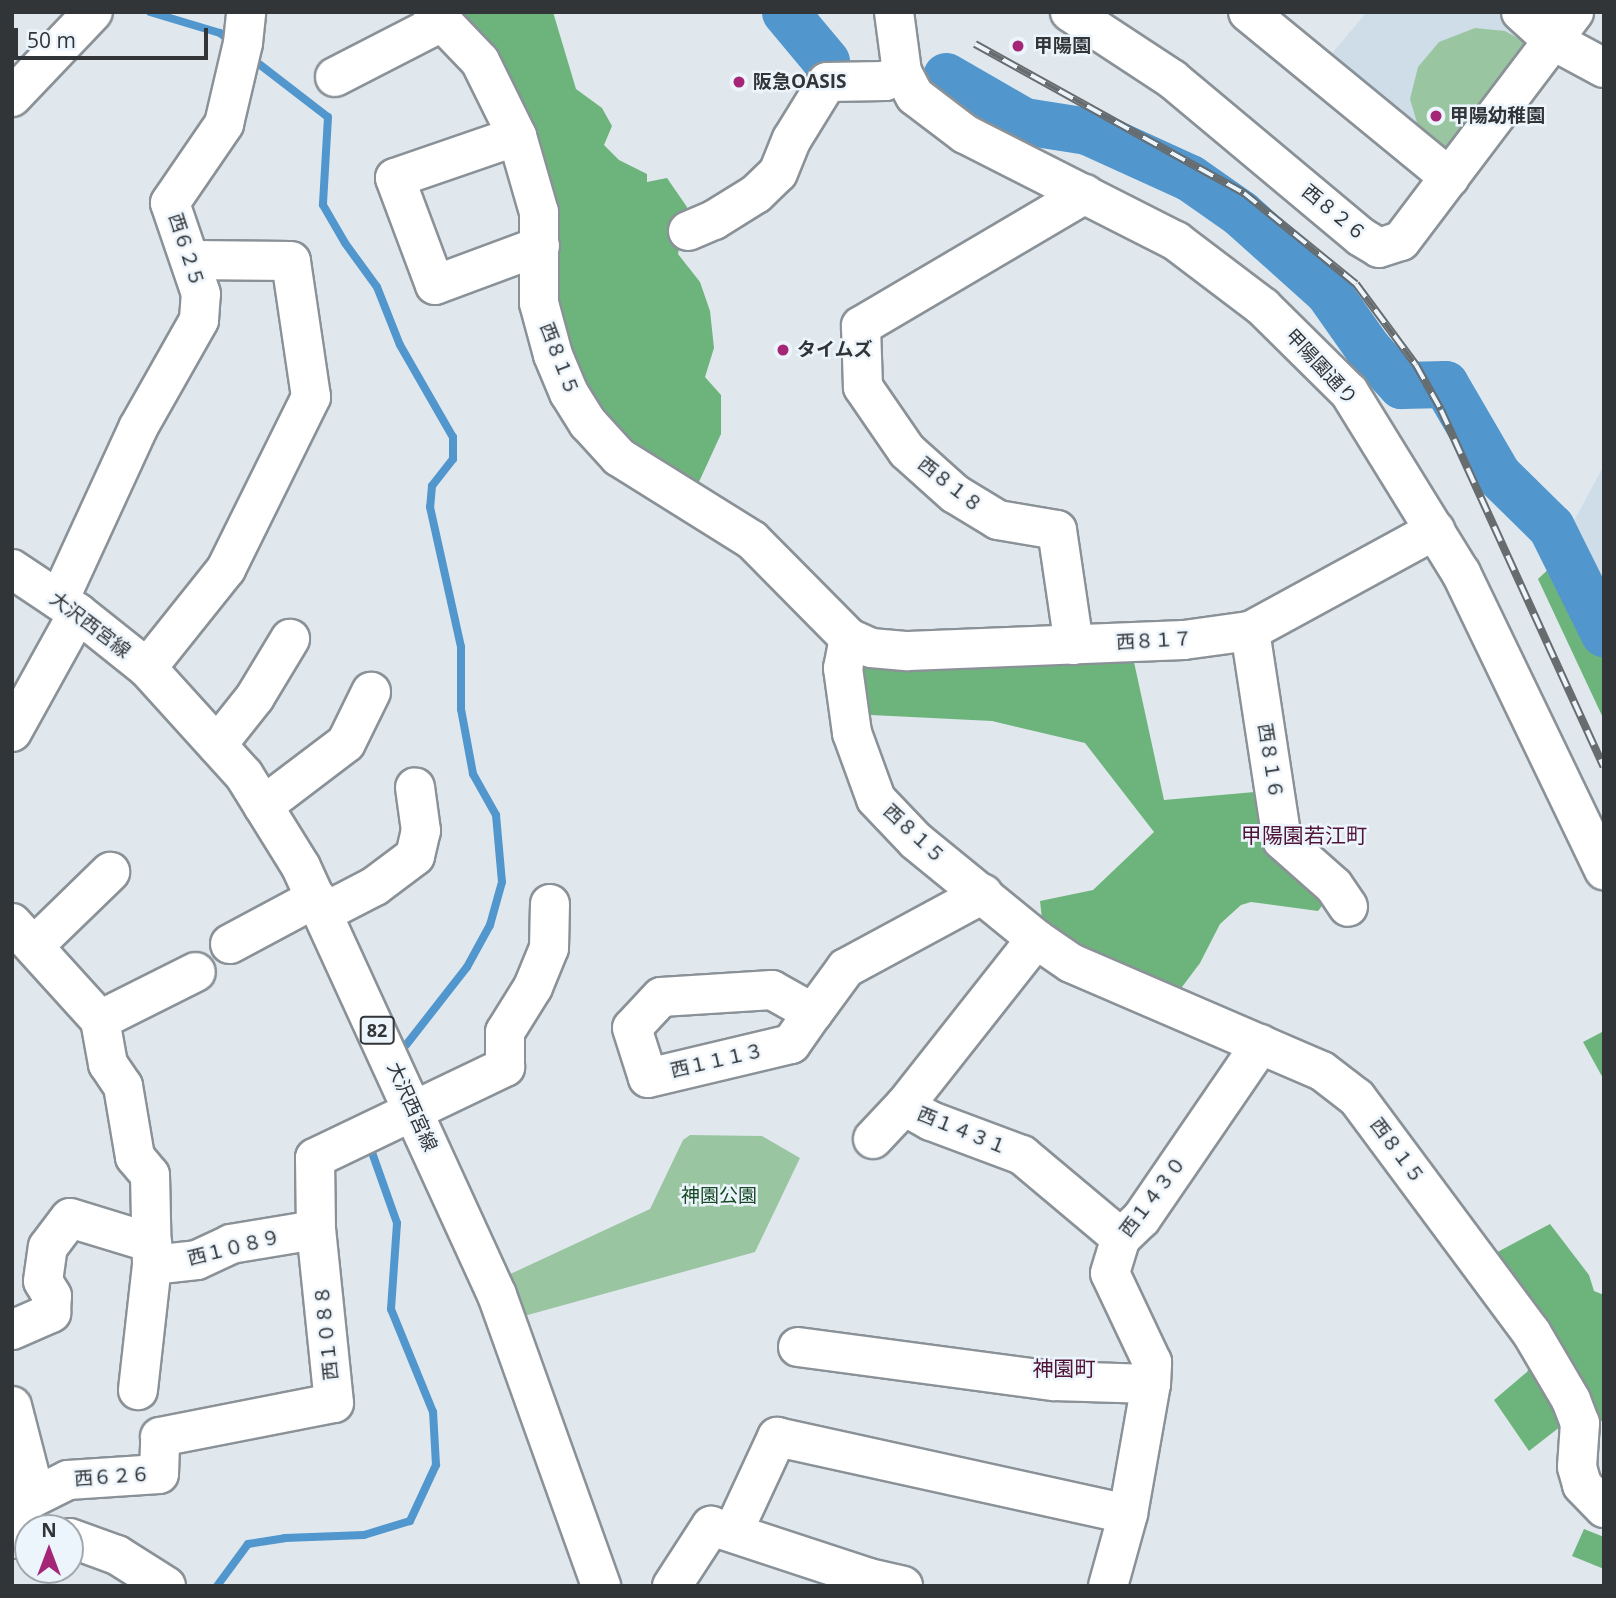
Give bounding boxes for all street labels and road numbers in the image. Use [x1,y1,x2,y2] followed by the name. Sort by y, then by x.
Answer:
[1297,180,1371,246] street label: 西８２６
[163,210,209,290] street label: 西６２５
[535,319,583,399] street label: 西８１５
[1280,324,1362,410] street label: 甲陽園通り
[913,453,987,517] street label: 西８１８
[45,587,135,663] street label: 大沢西宮線
[1115,628,1193,654] street label: 西８１７
[1253,722,1287,800] street label: 西８１６
[878,800,950,868] street label: 西８１５
[360,1015,394,1044] road number: 82
[668,1039,766,1083] street label: 西１１１３
[382,1059,442,1155] street label: 大沢西宮線
[914,1103,1010,1159] street label: 西１４３１
[1365,1114,1429,1188] street label: 西８１５
[1115,1152,1191,1242] street label: 西１４３０
[185,1225,283,1271] street label: 西１０８９
[311,1285,343,1381] street label: 西１０８８
[73,1463,151,1491] street label: 西６２６

